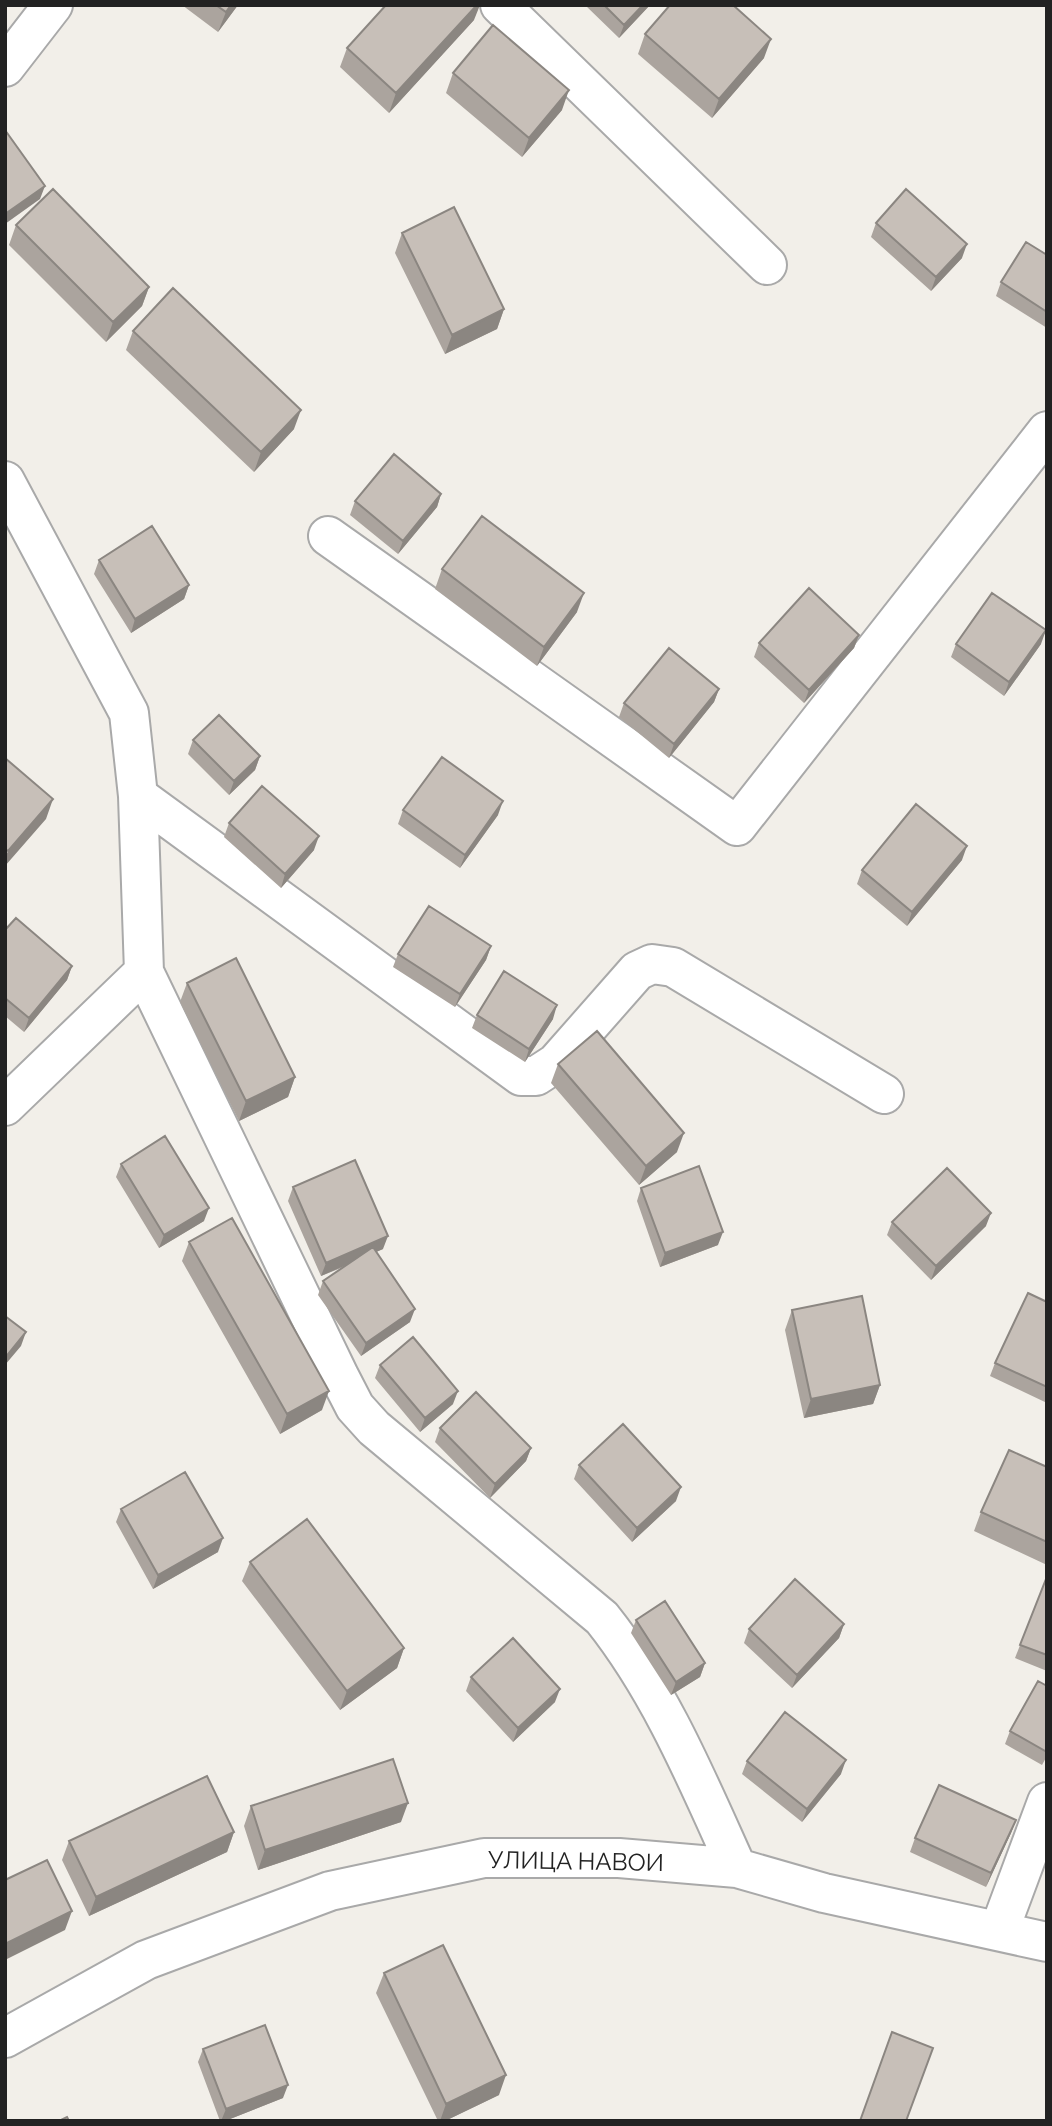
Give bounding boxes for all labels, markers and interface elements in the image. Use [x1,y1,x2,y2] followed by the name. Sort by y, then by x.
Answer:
[488,1845,664,1877] street label: УЛИЦА НАВОИ

